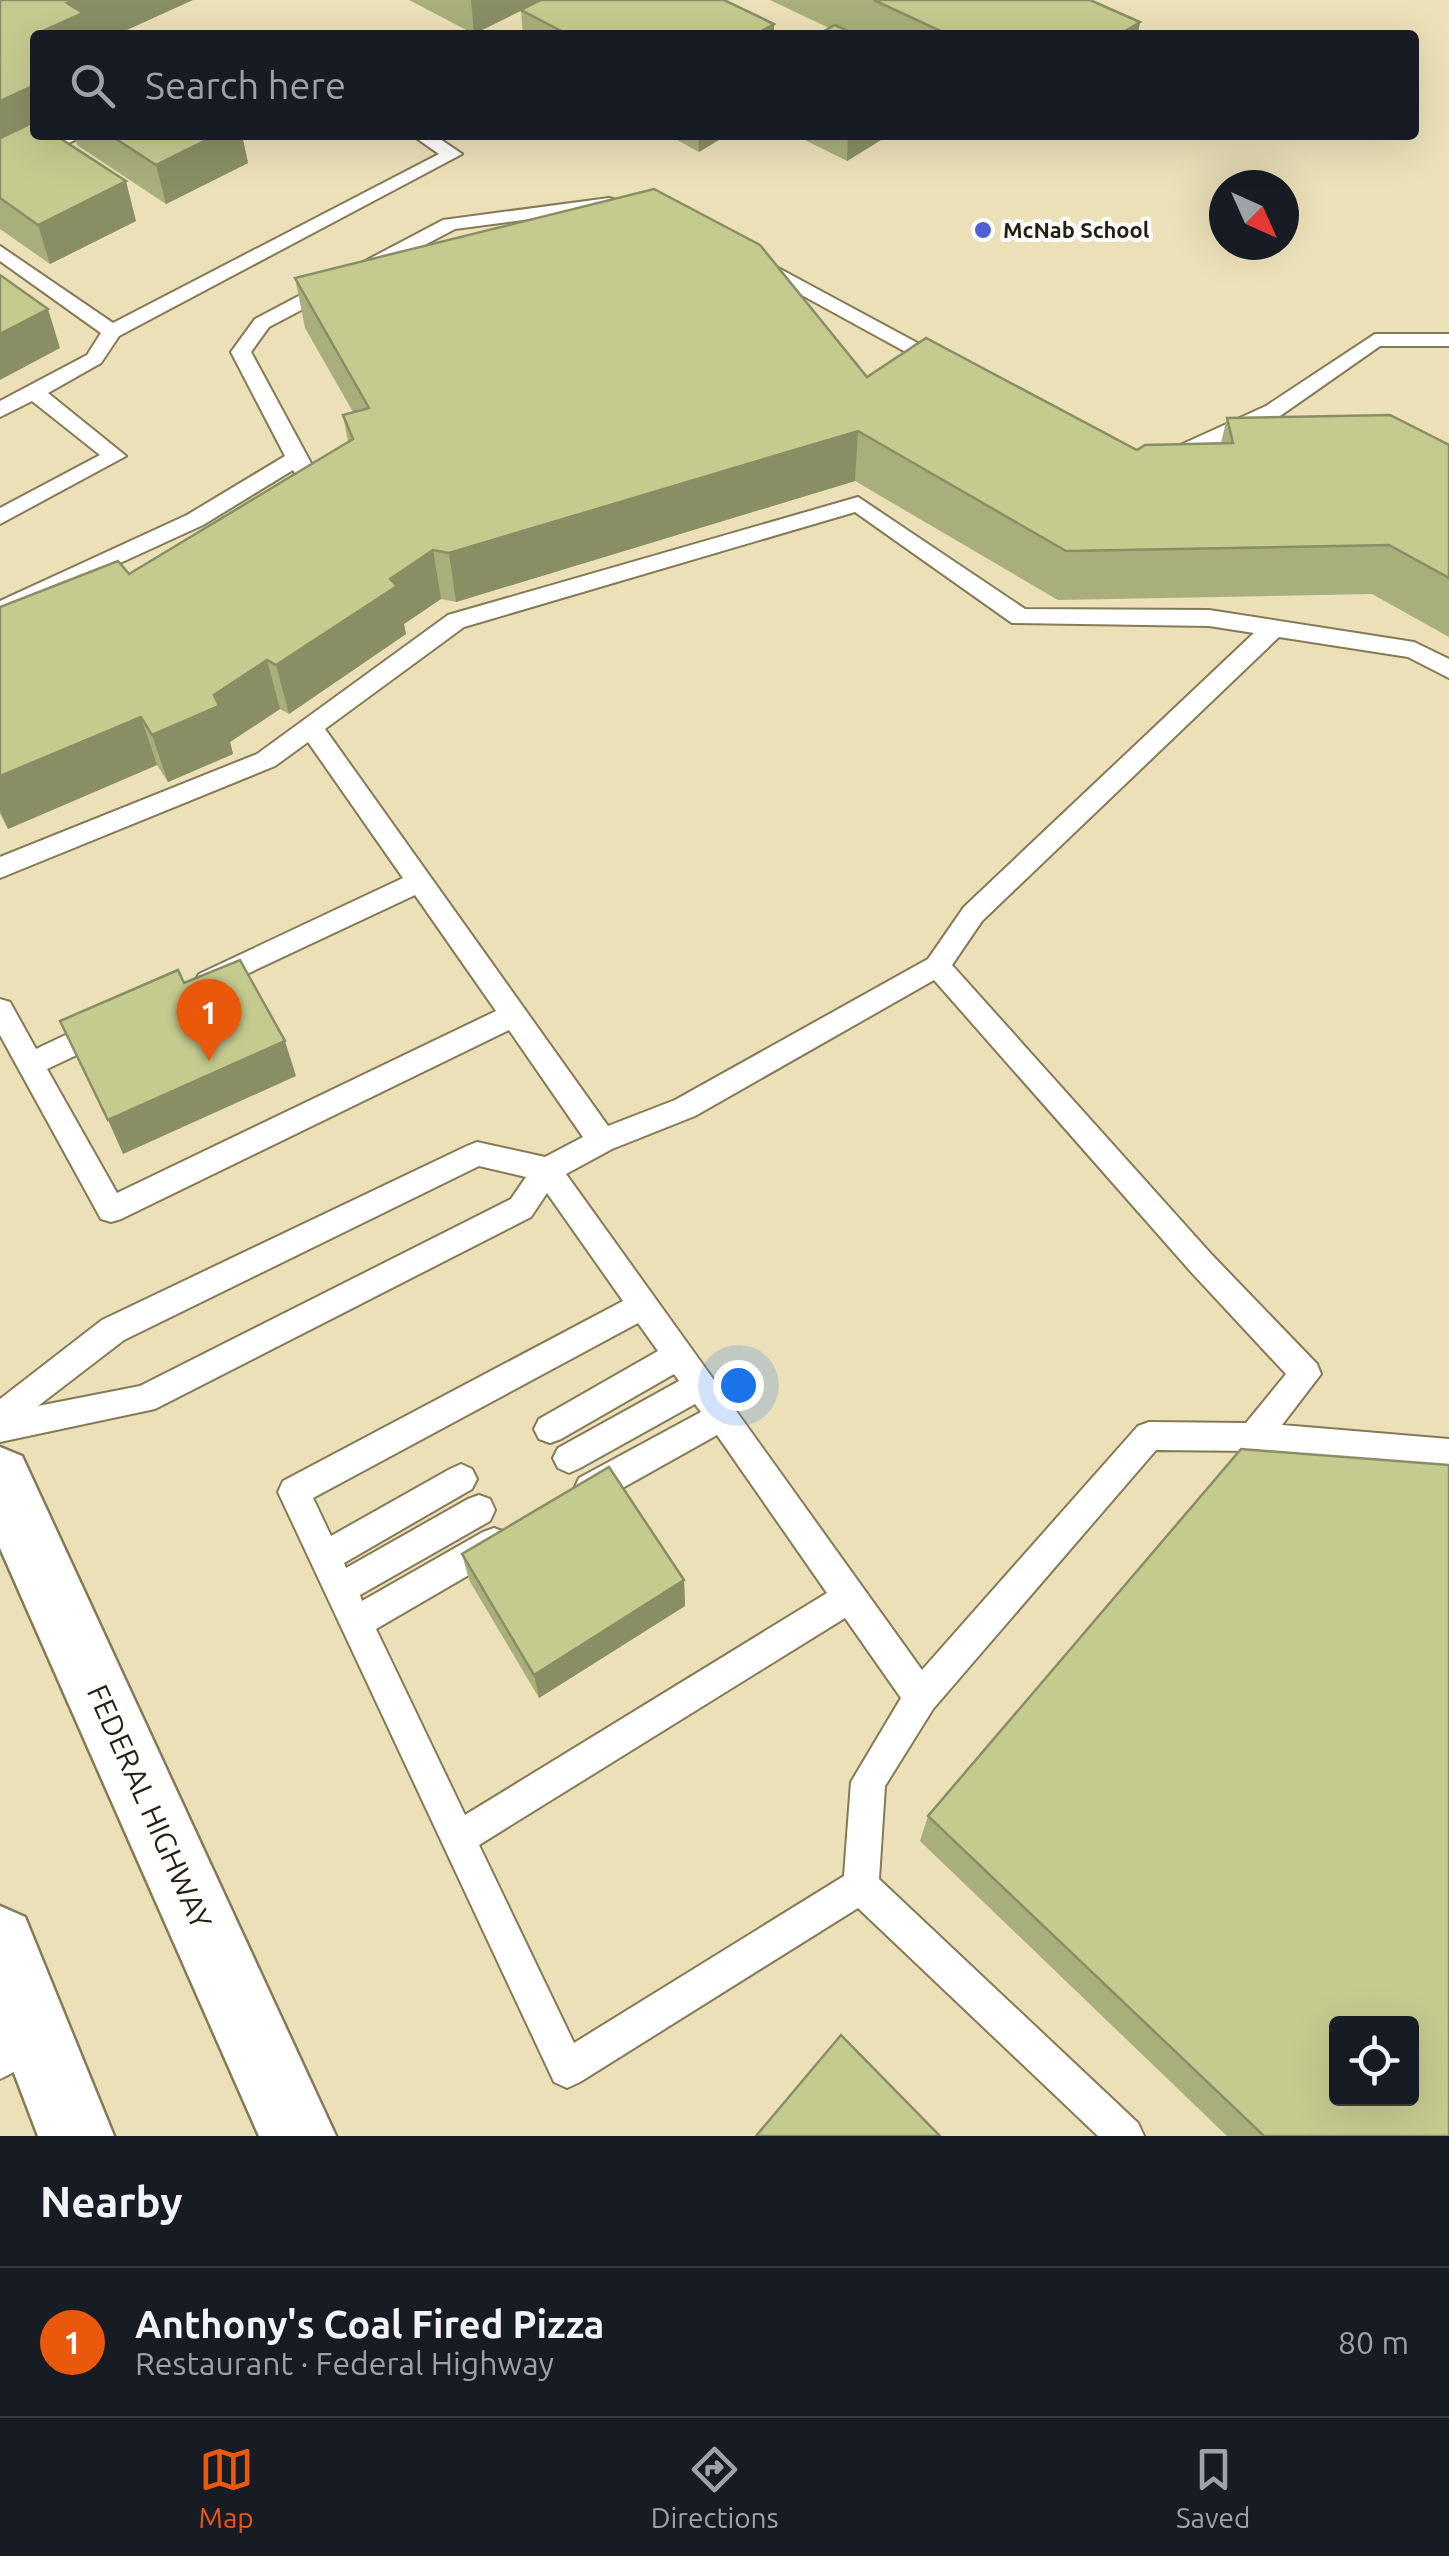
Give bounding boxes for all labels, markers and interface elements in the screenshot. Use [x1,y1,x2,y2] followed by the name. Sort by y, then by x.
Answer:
[30,30,1419,140] search box
[65,58,120,113] icon: search
[145,64,346,106] text: Search here
[1209,170,1299,260] north arrow
[1003,217,1150,242] place label: McNab School
[972,219,994,241] marker: McNab School
[176,978,242,1061] pin: 1
[713,1360,764,1411] your location
[81,1679,219,1934] street label: FEDERAL HIGHWAY
[1329,2016,1419,2106] map controls
[1329,2016,1419,2106] button: locate
[40,2178,183,2225] text: Nearby
[135,2303,605,2345] text: Anthony's Coal Fired Pizza
[63,2324,82,2360] text: 1
[1338,2324,1409,2360] text: 80 m
[135,2345,554,2381] text: Restaurant · Federal Highway
[199,2442,254,2533] tab: Map
[651,2442,779,2533] tab: Directions
[1176,2442,1250,2533] tab: Saved

